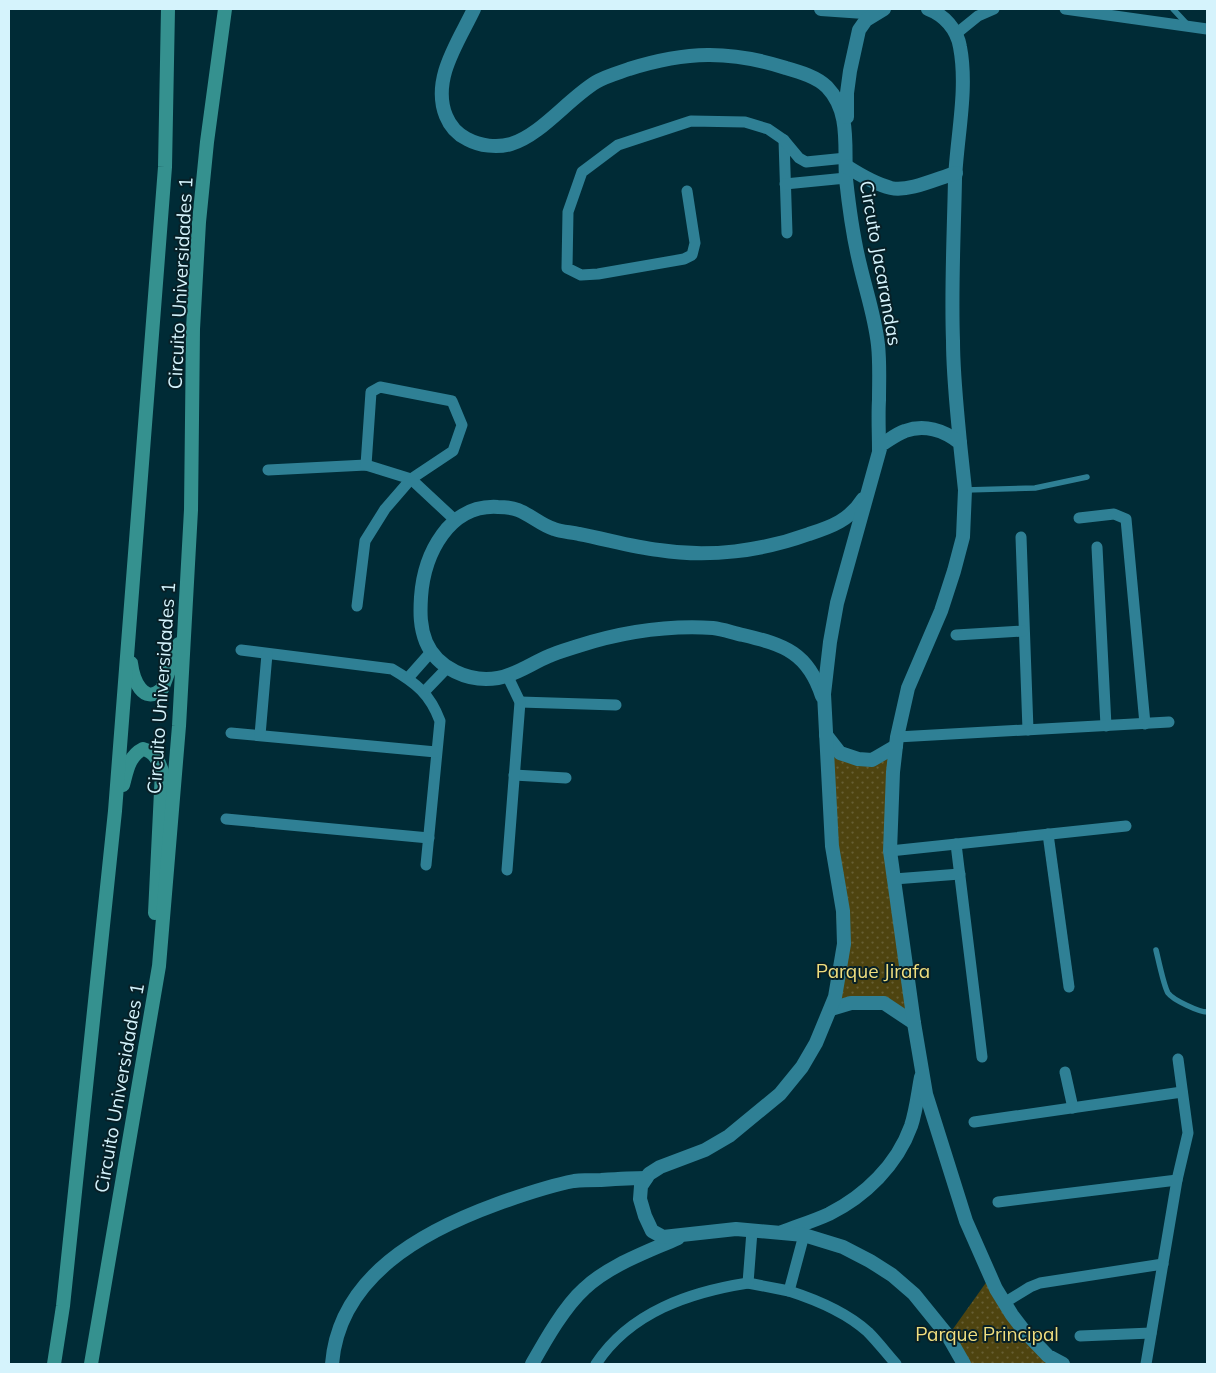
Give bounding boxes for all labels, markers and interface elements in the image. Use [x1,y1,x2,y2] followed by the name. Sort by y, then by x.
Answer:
[162,176,198,390] street label: Circuito Universidades 1
[855,179,907,347] street label: Circuto Jacarandas
[142,581,180,795] street label: Circuito Universidades 1
[816,959,930,983] park label: Parque Jirafa
[89,981,149,1195] street label: Circuito Universidades 1
[915,1322,1059,1346] park label: Parque Principal

